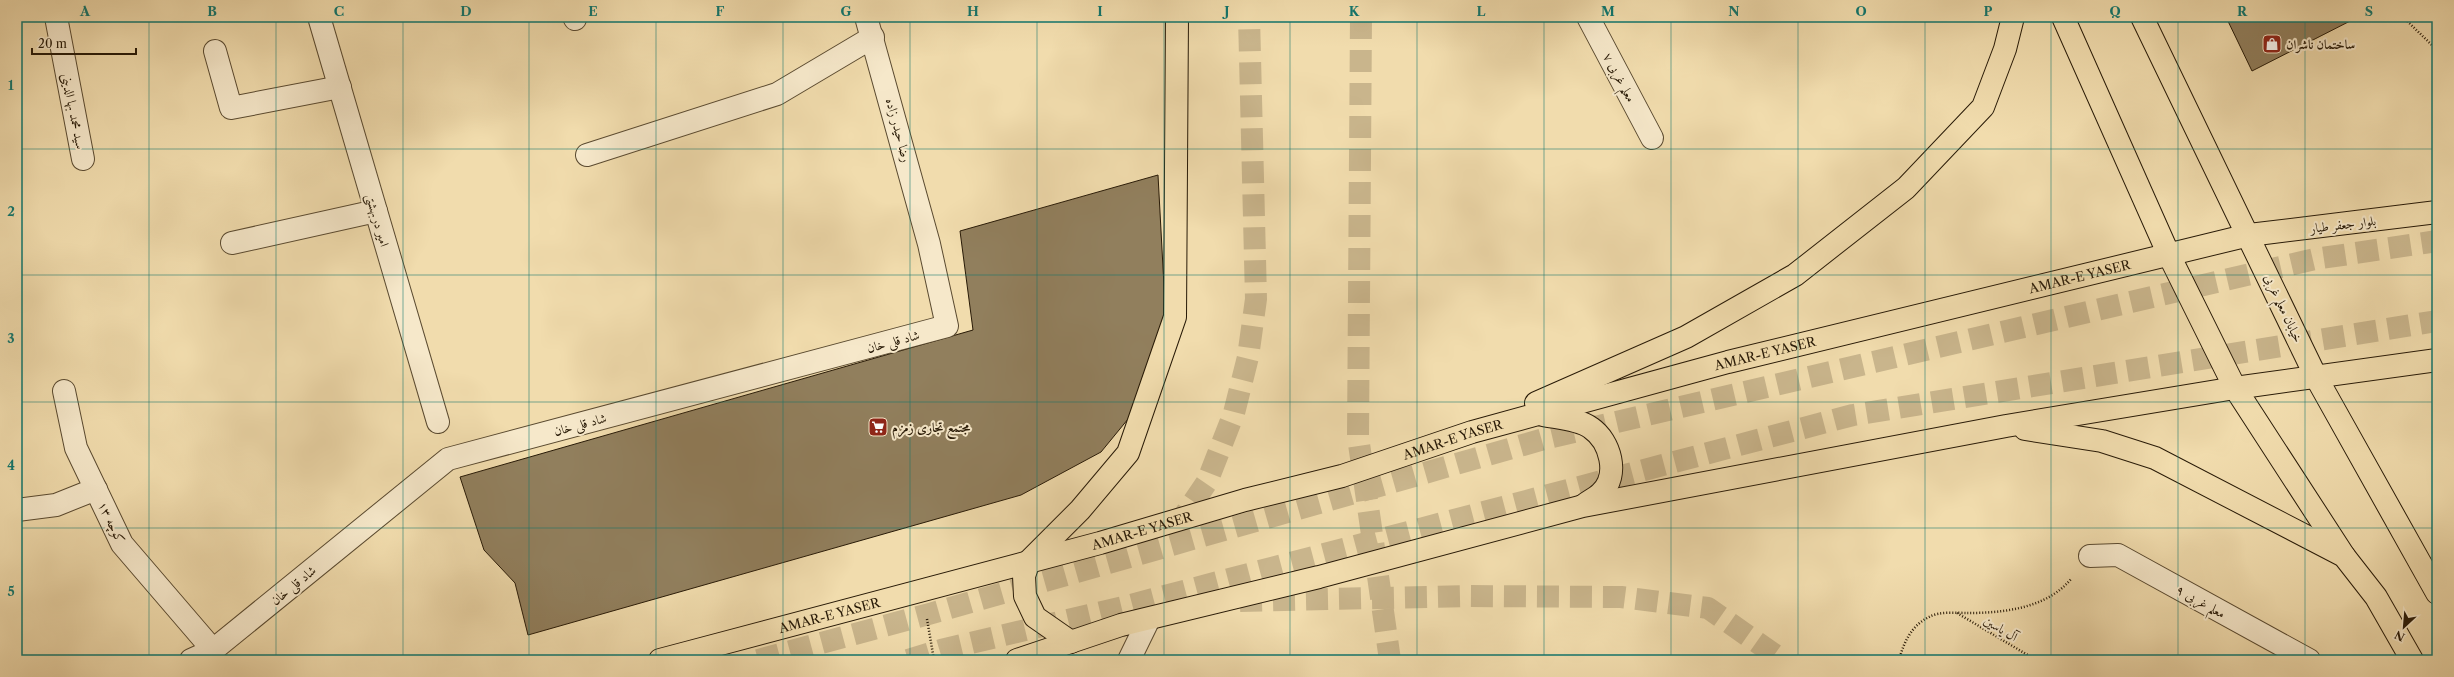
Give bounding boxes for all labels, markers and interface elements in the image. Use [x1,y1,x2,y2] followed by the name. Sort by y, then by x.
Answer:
[79,3,91,19] text: A
[207,3,217,19] text: B
[334,3,344,19] text: C
[460,3,472,19] text: D
[588,3,598,19] text: E
[716,3,725,19] text: F
[840,3,852,19] text: G
[967,3,979,19] text: H
[1097,3,1103,19] text: I
[1222,3,1230,19] text: J
[1349,3,1360,19] text: K
[1477,3,1486,19] text: L
[1601,3,1615,19] text: M
[1728,3,1740,19] text: N
[1855,3,1867,19] text: O
[1984,3,1993,19] text: P
[2109,3,2121,19] text: Q
[2237,3,2248,19] text: R
[2365,3,2373,19] text: S
[32,30,136,56] scale bar
[2261,33,2283,55] shop icon: ساختمان ناشران
[38,36,67,51] text: 20 m
[2286,36,2355,54] place label: ساختمان ناشران
[1595,50,1640,107] street label: معلم غربی ۷
[58,72,89,150] street label: سید محمد بها الدینی
[8,77,14,93] text: 1
[882,96,915,164] street label: رضا حیدر زاده
[361,192,393,249] street label: امیر دربهشتی
[7,203,15,219] text: 2
[2307,212,2377,237] street label: بلوار جعفر طیار
[2026,256,2133,297] street label: AMAR-E YASER
[2256,271,2307,347] street label: خیابان معلم غربی
[865,326,922,359] street label: شاد قلی خان
[7,330,15,346] text: 3
[1711,333,1819,374] street label: AMAR-E YASER
[552,409,609,442] street label: شاد قلی خان
[867,416,889,438] supermarket icon: مجتمع تجاری زمزم
[1400,416,1506,463] street label: AMAR-E YASER
[892,419,971,440] place label: مجتمع تجاری زمزم
[7,457,15,473] text: 4
[94,498,129,546] street label: کوچه ۱۳
[1089,508,1195,553] street label: AMAR-E YASER
[267,562,321,611] street label: شاد قلی خان
[2171,581,2228,626] street label: معلم غربی ۹
[7,583,15,599] text: 5
[776,594,883,636] street label: AMAR-E YASER
[2384,607,2424,647] north arrow
[1981,612,2022,646] street label: آل یاسین
[2392,627,2407,644] text: N

